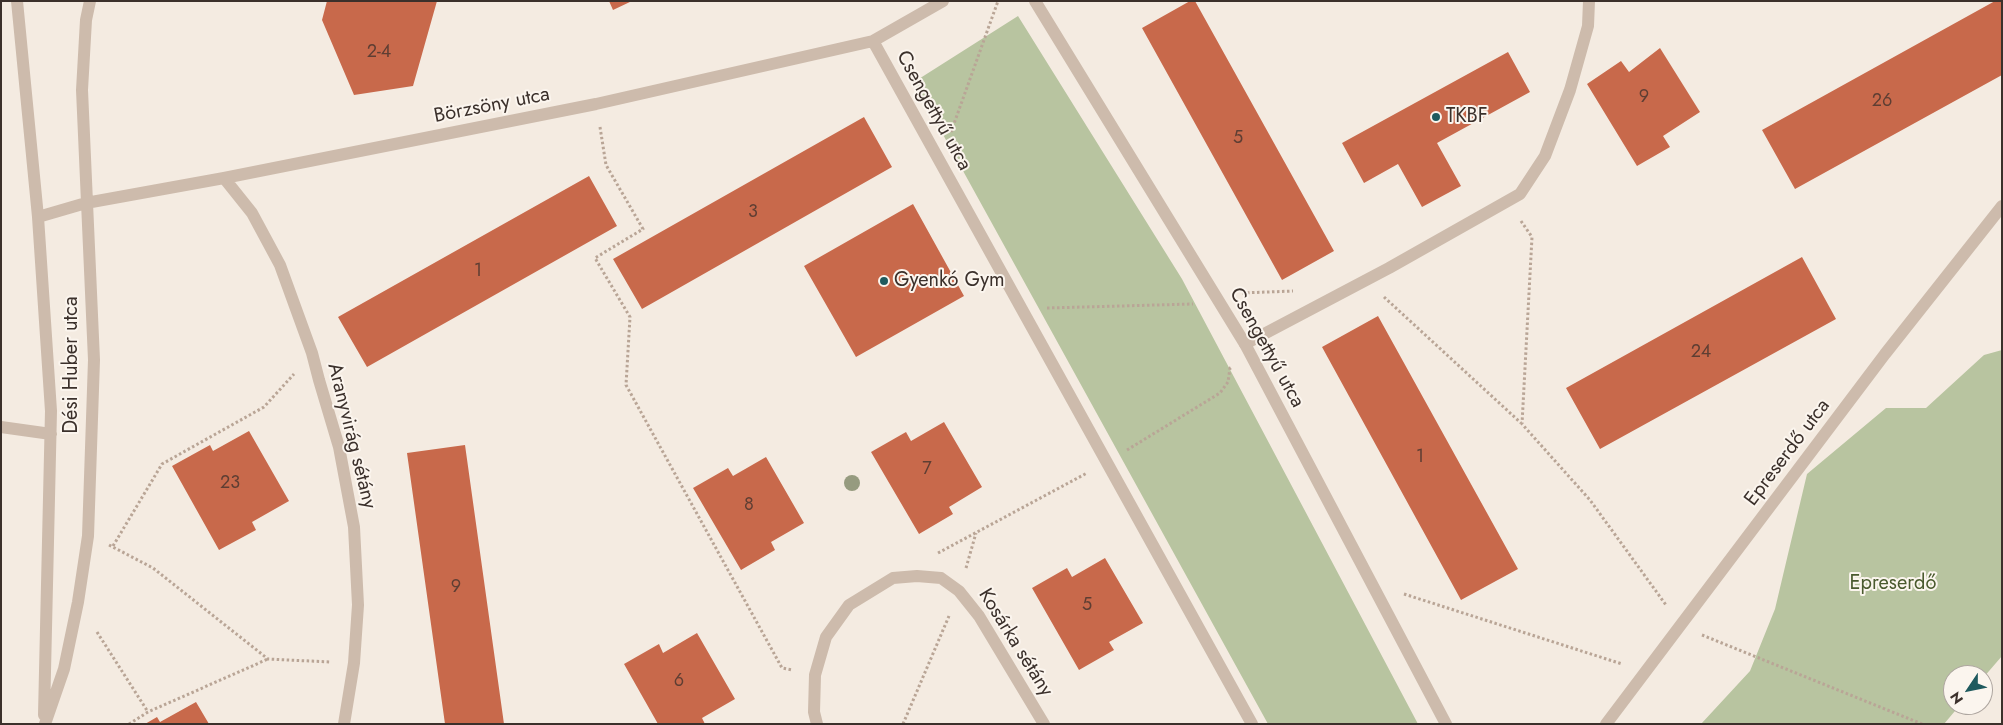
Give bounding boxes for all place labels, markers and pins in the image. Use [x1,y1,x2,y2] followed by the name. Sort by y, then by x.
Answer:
[1446,105,1488,129] place label: TKBF
[1430,111,1442,123] marker: TKBF
[894,269,1005,293] place label: Gyenkó Gym
[878,275,890,287] marker: Gyenkó Gym

